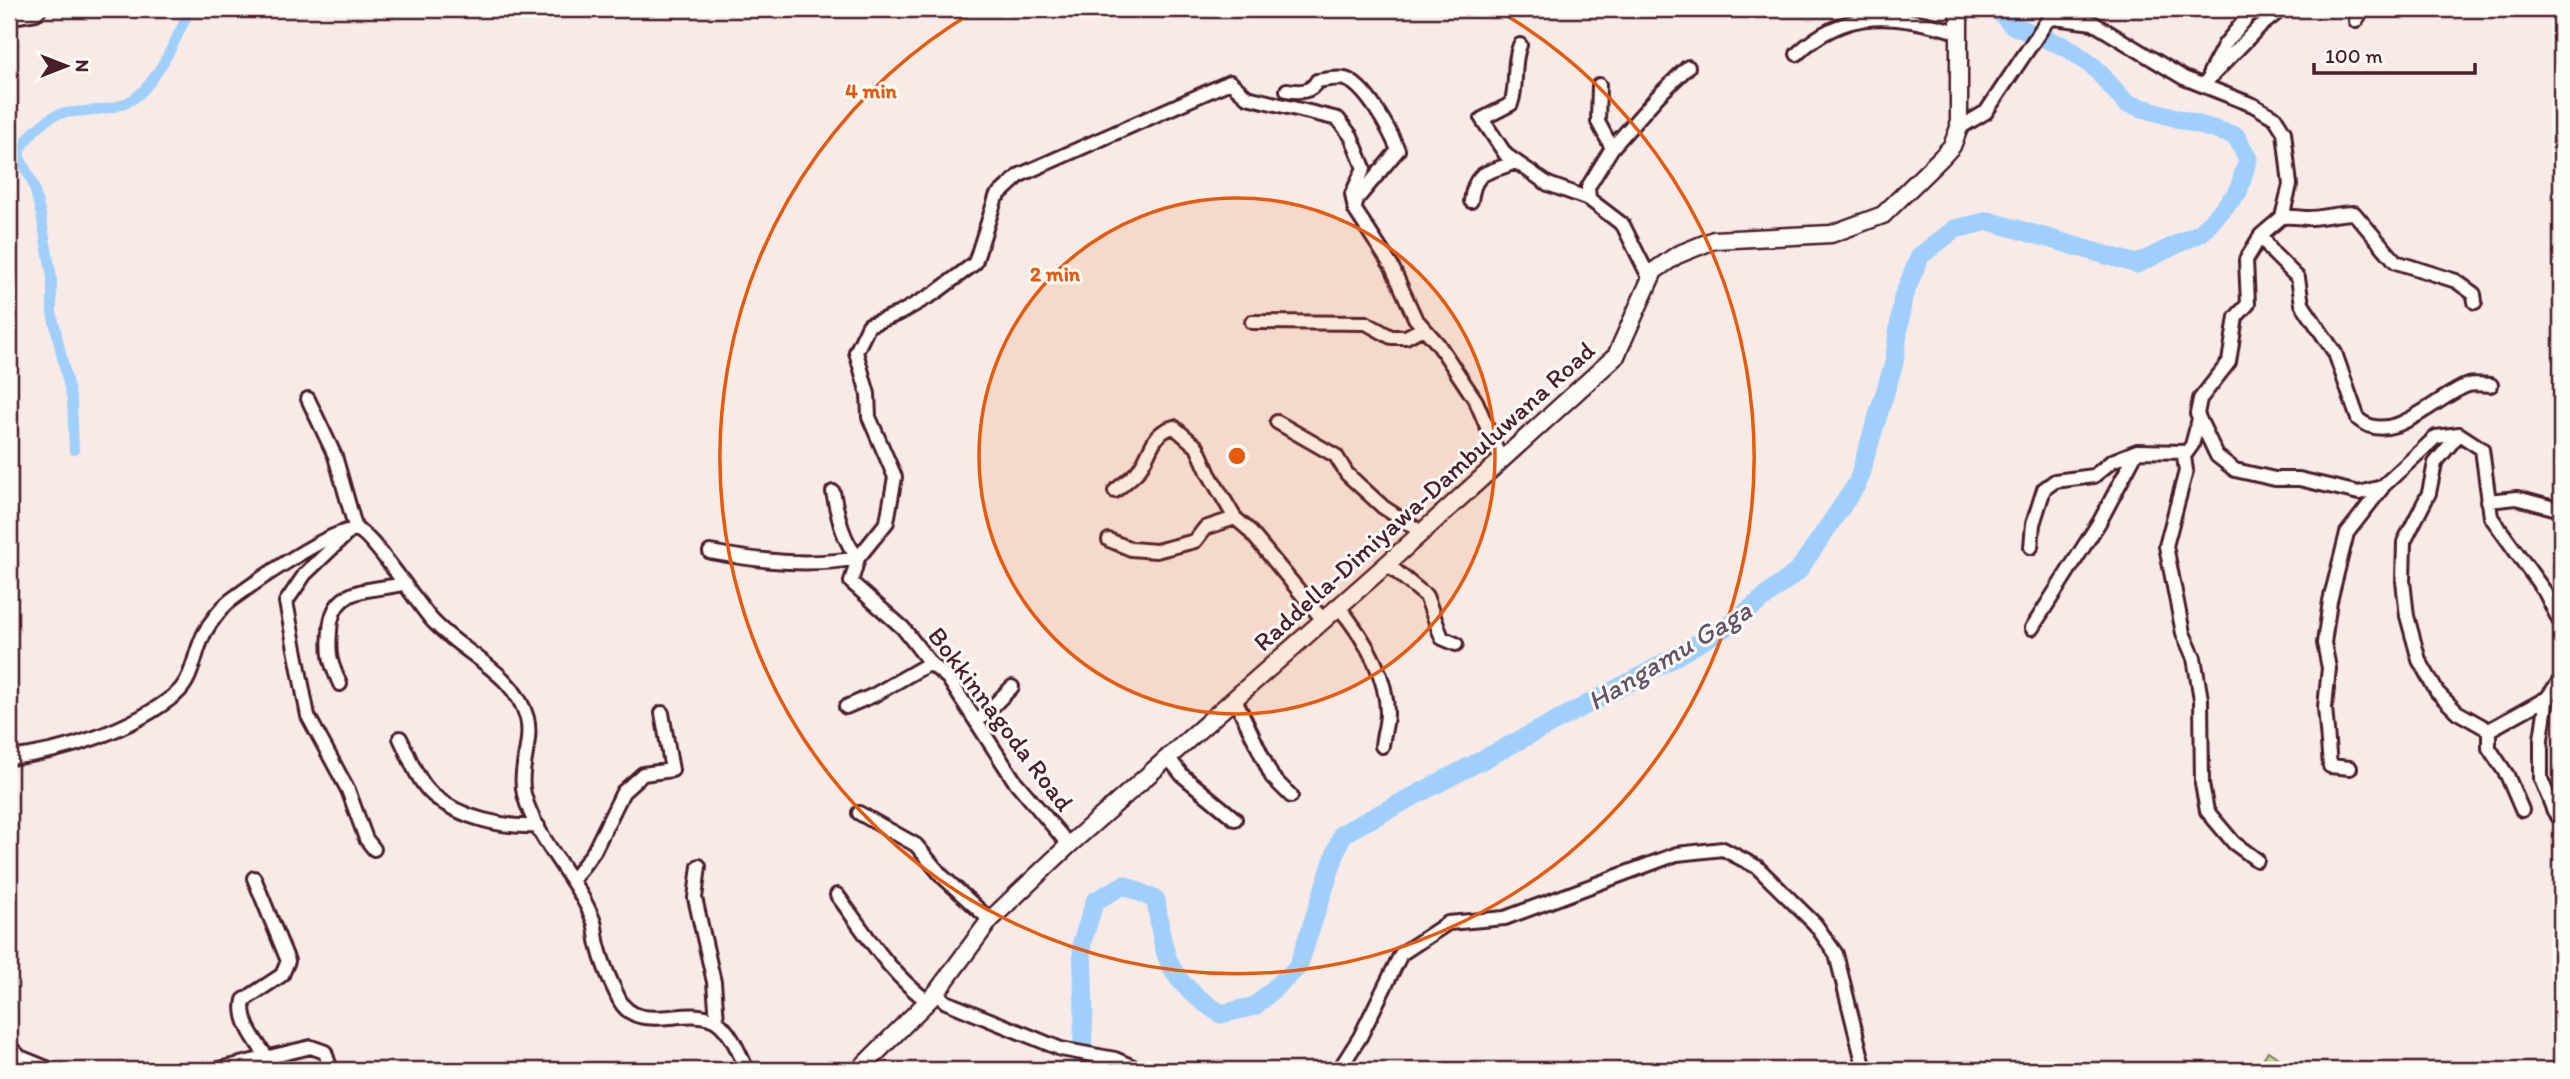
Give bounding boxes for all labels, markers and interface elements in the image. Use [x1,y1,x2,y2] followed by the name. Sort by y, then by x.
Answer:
[32,32,102,102] north arrow
[2314,32,2476,76] scale bar
[2325,43,2383,68] text: 100 m
[71,60,94,72] text: N
[845,78,898,103] text: 4 min
[1030,261,1081,286] text: 2 min
[1247,334,1602,658] street label: Raddella-Dimiyawa-Dambuluwana Road
[1225,444,1249,468] centre of rings
[1581,592,1758,717] water label: Hangamu Gaga
[921,621,1081,818] street label: Bokkinnagoda Road

